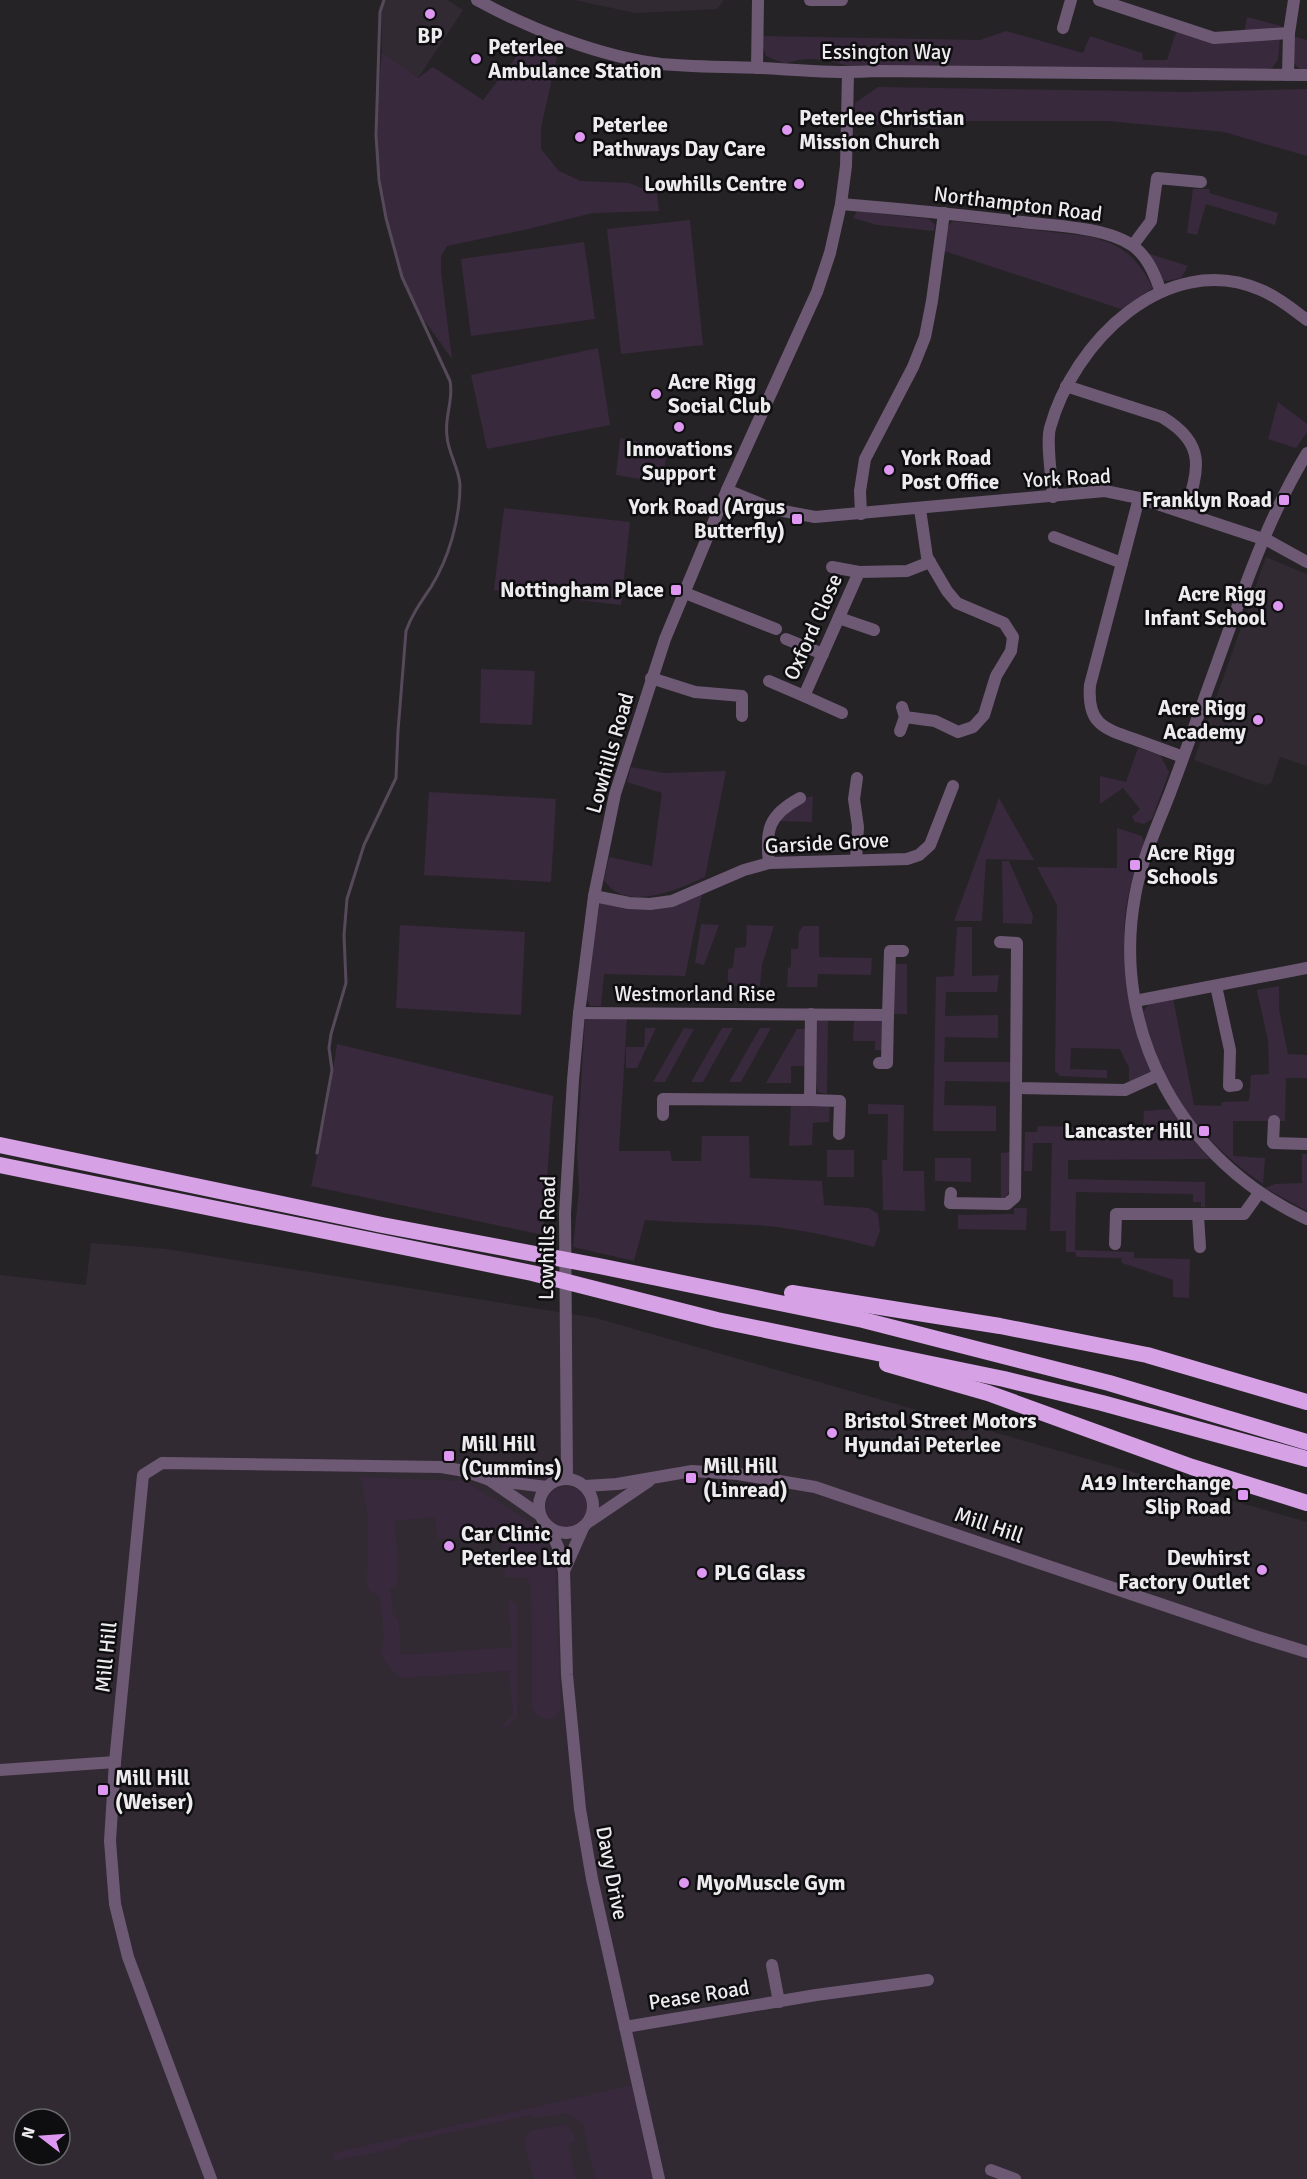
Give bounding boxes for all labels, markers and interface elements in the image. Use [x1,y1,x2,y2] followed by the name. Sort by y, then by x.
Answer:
[423,7,437,21] marker: BP
[417,23,443,49] place label: BP
[488,34,662,84] place label: Peterlee Ambulance Station
[821,39,951,65] street label: Essington Way
[469,52,483,66] marker: Peterlee Ambulance Station
[799,105,965,155] place label: Peterlee Christian Mission Church
[592,112,766,162] place label: Peterlee Pathways Day Care
[780,123,794,137] marker: Peterlee Christian Mission Church
[573,130,587,144] marker: Peterlee Pathways Day Care
[644,171,787,197] place label: Lowhills Centre
[792,177,806,191] marker: Lowhills Centre
[932,181,1104,227] street label: Northampton Road
[668,369,771,419] place label: Acre Rigg Social Club
[649,387,663,401] marker: Acre Rigg Social Club
[672,420,686,434] marker: Innovations Support
[626,436,732,486] place label: Innovations Support
[900,445,999,495] place label: York Road Post Office
[882,463,896,477] marker: York Road Post Office
[1022,463,1112,493] street label: York Road
[1142,487,1272,513] place label: Franklyn Road
[1277,493,1291,507] marker: Franklyn Road
[628,494,785,544] place label: York Road (Argus Butterfly)
[790,512,804,526] marker: York Road (Argus Butterfly)
[778,570,848,684] street label: Oxford Close
[500,577,664,603] place label: Nottingham Place
[1144,581,1266,631] place label: Acre Rigg Infant School
[669,583,683,597] marker: Nottingham Place
[1271,599,1285,613] marker: Acre Rigg Infant School
[580,690,640,816] street label: Lowhills Road
[1158,695,1247,745] place label: Acre Rigg Academy
[1251,713,1265,727] marker: Acre Rigg Academy
[764,827,890,859] street label: Garside Grove
[1147,840,1235,890] place label: Acre Rigg Schools
[1128,858,1142,872] marker: Acre Rigg Schools
[614,981,776,1007] street label: Westmorland Rise
[1064,1118,1192,1144] place label: Lancaster Hill
[1197,1124,1211,1138] marker: Lancaster Hill
[533,1176,561,1300] street label: Lowhills Road
[844,1408,1037,1458] place label: Bristol Street Motors Hyundai Peterlee
[825,1426,839,1440] marker: Bristol Street Motors Hyundai Peterlee
[461,1431,562,1481] place label: Mill Hill (Cummins)
[442,1449,456,1463] marker: Mill Hill (Cummins)
[703,1453,788,1503] place label: Mill Hill (Linread)
[1081,1470,1231,1520] place label: A19 Interchange Slip Road
[684,1471,698,1485] marker: Mill Hill (Linread)
[1236,1488,1250,1502] marker: A19 Interchange Slip Road
[951,1501,1027,1549] street label: Mill Hill
[461,1521,571,1571] place label: Car Clinic Peterlee Ltd
[442,1539,456,1553] marker: Car Clinic Peterlee Ltd
[1118,1545,1250,1595] place label: Dewhirst Factory Outlet
[714,1560,805,1586] place label: PLG Glass
[1255,1563,1269,1577] marker: Dewhirst Factory Outlet
[695,1566,709,1580] marker: PLG Glass
[89,1620,123,1694] street label: Mill Hill
[115,1765,194,1815] place label: Mill Hill (Weiser)
[96,1783,110,1797] marker: Mill Hill (Weiser)
[590,1824,634,1922] street label: Davy Drive
[696,1870,845,1896] place label: MyoMuscle Gym
[677,1876,691,1890] marker: MyoMuscle Gym
[647,1974,751,2016] street label: Pease Road
[12,2107,72,2167] north arrow
[17,2125,40,2141] text: N

